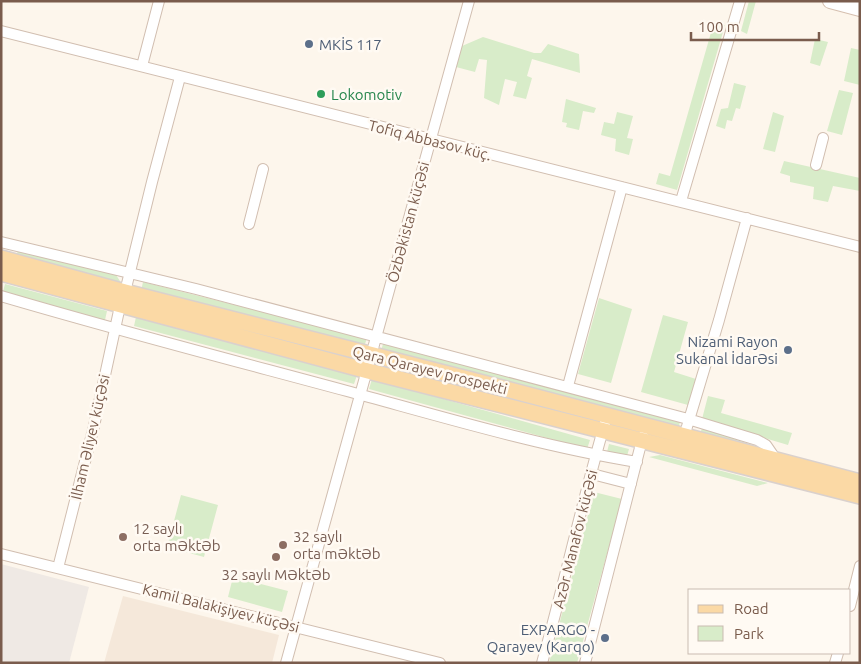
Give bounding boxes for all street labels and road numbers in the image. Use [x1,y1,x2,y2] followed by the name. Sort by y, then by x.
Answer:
[367,117,493,163] street label: Tofiq Abbasov küç.
[384,160,432,284] street label: Özbəkistan küçəsi
[351,343,509,397] street label: Qara Qarayev prospekti
[67,373,113,501] street label: İlham Əliyev küçəsi
[550,468,600,610] street label: Azər Manafov küçəsi
[141,580,301,636] street label: Kamil Balakişiyev küçəsi

